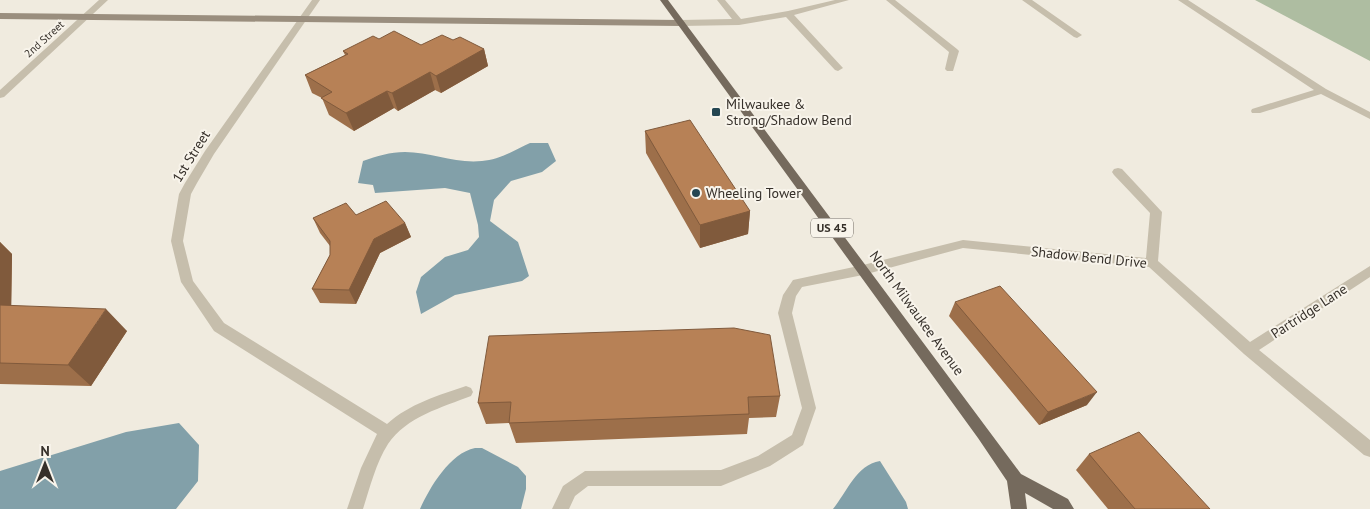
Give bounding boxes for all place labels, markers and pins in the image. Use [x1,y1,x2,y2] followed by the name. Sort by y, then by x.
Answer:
[726,95,852,129] place label: Milwaukee & Strong/Shadow Bend
[710,106,722,118] marker: Milwaukee & Strong/Shadow Bend
[706,184,801,202] place label: Wheeling Tower
[690,187,702,199] marker: Wheeling Tower

